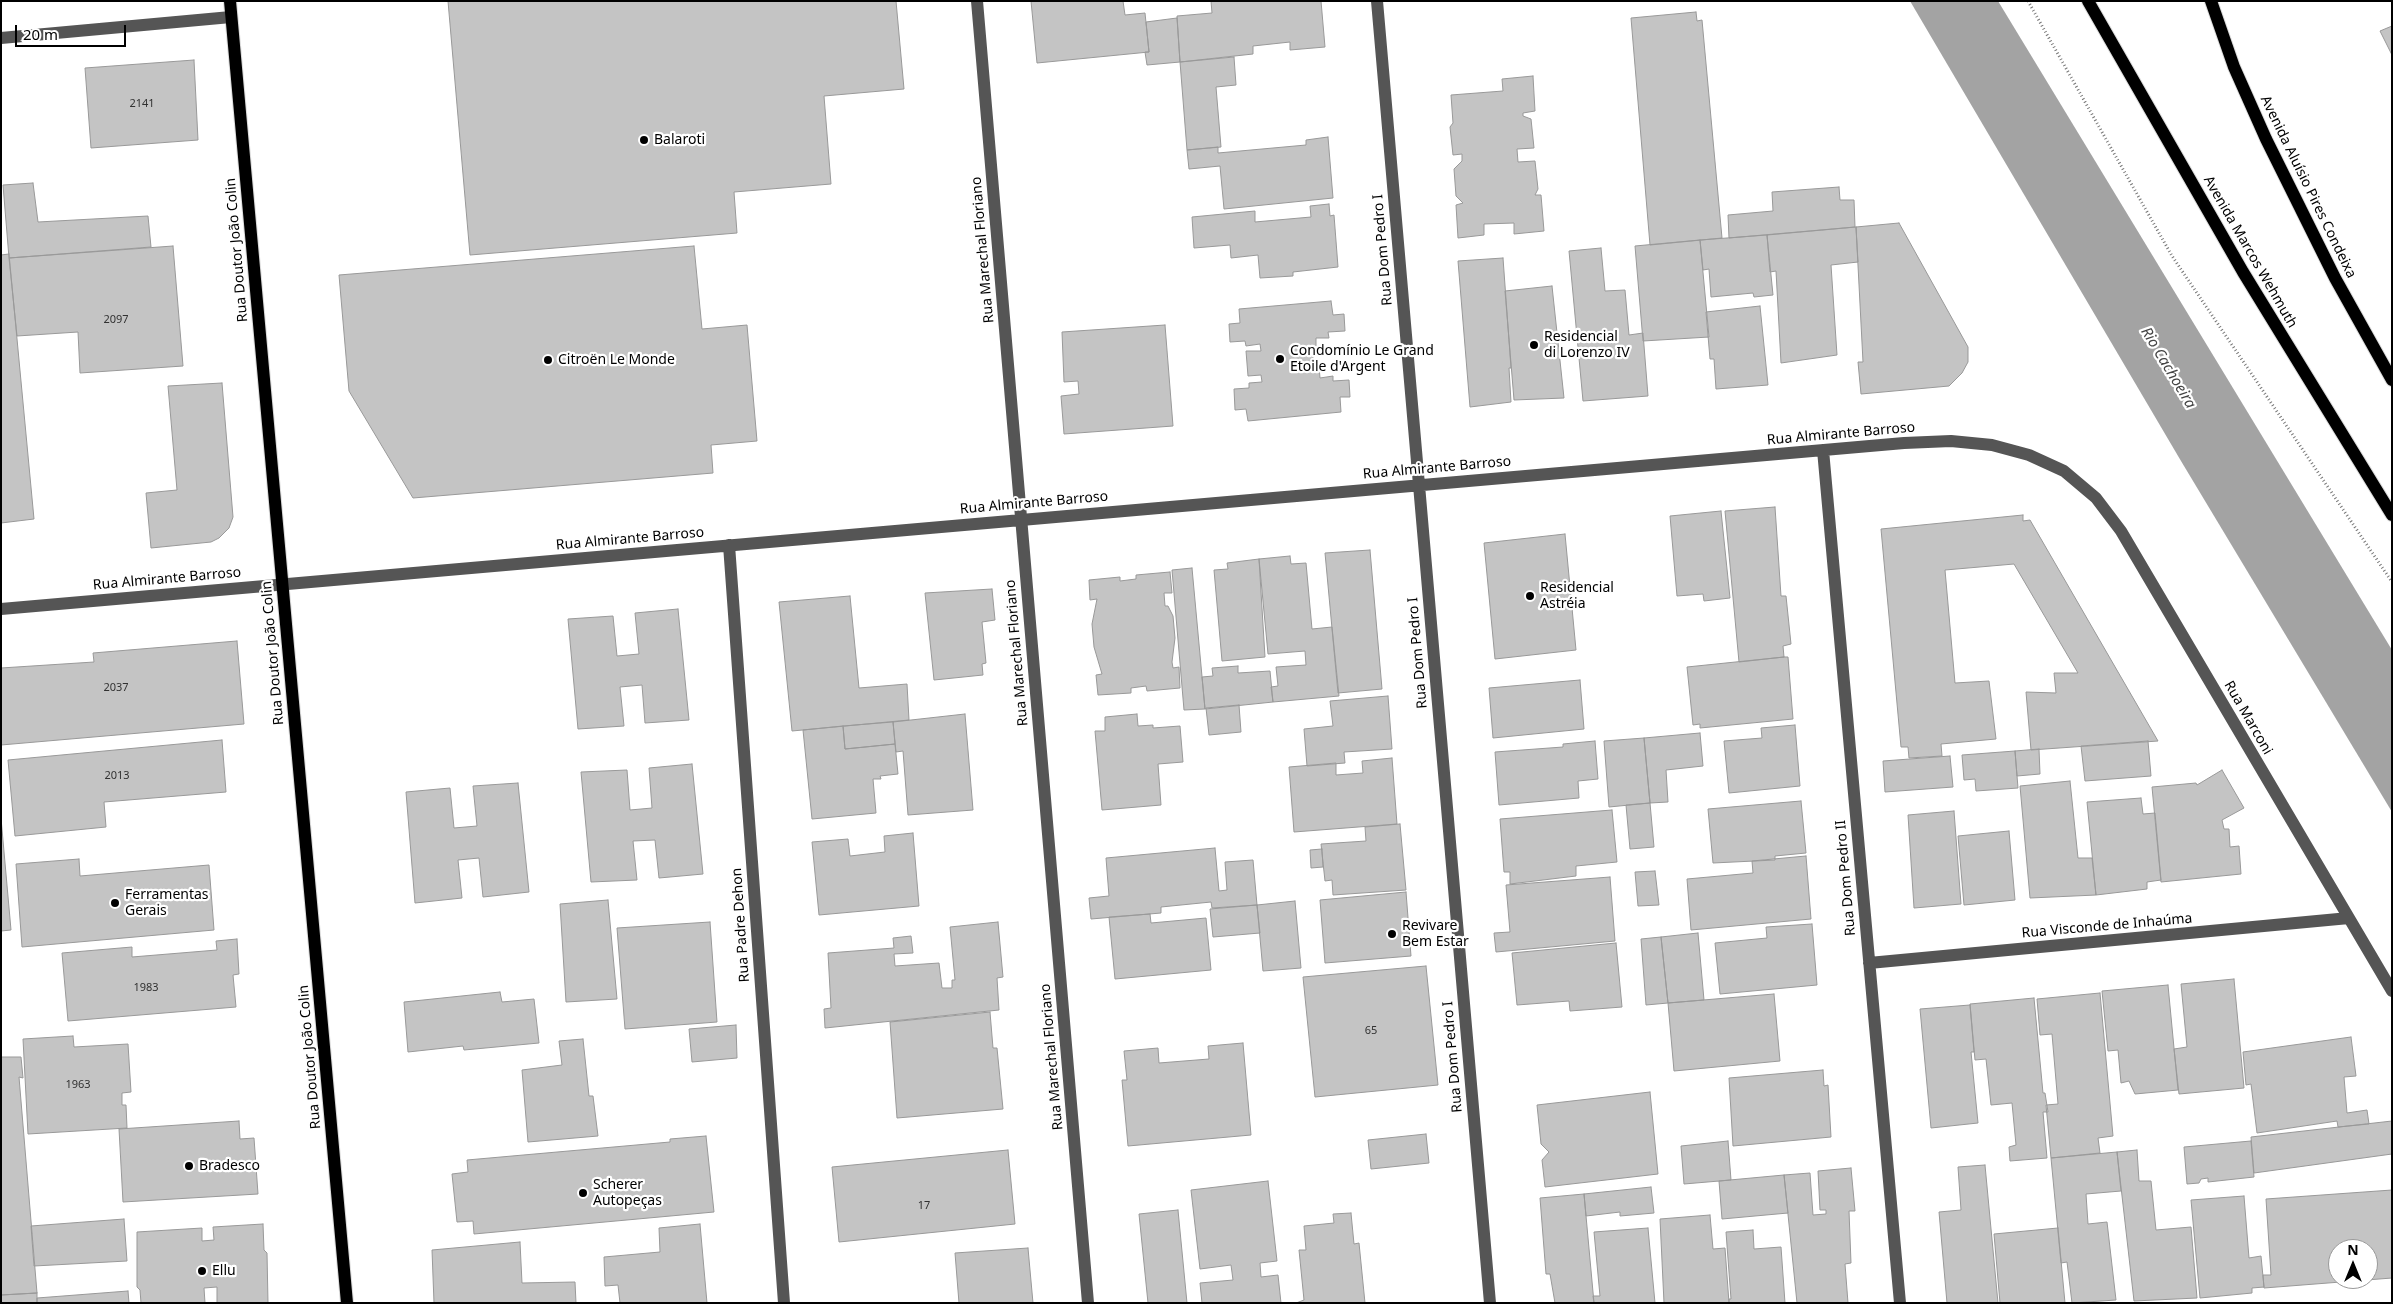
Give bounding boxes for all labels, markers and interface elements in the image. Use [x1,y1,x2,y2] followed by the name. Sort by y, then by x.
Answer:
[18,15,129,47] scale bar
[23,24,58,44] text: 20 m
[2256,93,2360,281] street label: Avenida Aluísio Pires Condeixa
[129,97,155,111] house number: 2141
[654,132,705,148] place label: Balaroti
[638,134,650,146] marker: Balaroti
[2200,173,2300,331] street label: Avenida Marcos Wehmuth
[968,176,998,324] street label: Rua Marechal Floriano
[222,177,252,323] street label: Rua Doutor João Colin
[1370,194,1396,306] street label: Rua Dom Pedro I
[103,313,129,327] house number: 2097
[2137,324,2199,412] water label: Rio Cachoeira
[1544,329,1630,362] place label: Residencial di Lorenzo IV
[1528,339,1540,351] marker: Residencial di Lorenzo IV
[1290,343,1434,376] place label: Condomínio Le Grand Etoile d'Argent
[558,352,675,368] place label: Citroën Le Monde
[1274,353,1286,365] marker: Condomínio Le Grand Etoile d'Argent
[542,354,554,366] marker: Citroën Le Monde
[1766,419,1916,449] street label: Rua Almirante Barroso
[1362,453,1512,483] street label: Rua Almirante Barroso
[959,488,1109,518] street label: Rua Almirante Barroso
[555,524,705,554] street label: Rua Almirante Barroso
[92,564,242,594] street label: Rua Almirante Barroso
[1002,579,1032,727] street label: Rua Marechal Floriano
[258,580,288,726] street label: Rua Doutor João Colin
[1540,580,1614,612] place label: Residencial Astréia
[1524,590,1536,602] marker: Residencial Astréia
[1405,597,1431,709] street label: Rua Dom Pedro I
[2220,678,2276,758] street label: Rua Marconi
[103,681,129,695] house number: 2037
[104,769,130,783] house number: 2013
[1833,819,1859,937] street label: Rua Dom Pedro II
[729,867,753,983] street label: Rua Padre Dehon
[125,887,209,920] place label: Ferramentas Gerais
[109,897,121,909] marker: Ferramentas Gerais
[2021,910,2193,942] street label: Rua Visconde de Inhaúma
[1402,918,1469,950] place label: Revivare Bem Estar
[1386,928,1398,940] marker: Revivare Bem Estar
[133,981,159,995] house number: 1983
[1037,983,1067,1131] street label: Rua Marechal Floriano
[295,984,325,1130] street label: Rua Doutor João Colin
[1440,1001,1466,1113] street label: Rua Dom Pedro I
[1365,1024,1377,1038] house number: 65
[65,1078,91,1092] house number: 1963
[199,1158,260,1174] place label: Bradesco
[183,1160,195,1172] marker: Bradesco
[593,1177,662,1210] place label: Scherer Autopeças
[577,1187,589,1199] marker: Scherer Autopeças
[918,1199,930,1213] house number: 17
[2328,1239,2378,1289] north arrow
[2347,1240,2359,1259] text: N
[212,1263,236,1279] place label: Ellu
[196,1265,208,1277] marker: Ellu

